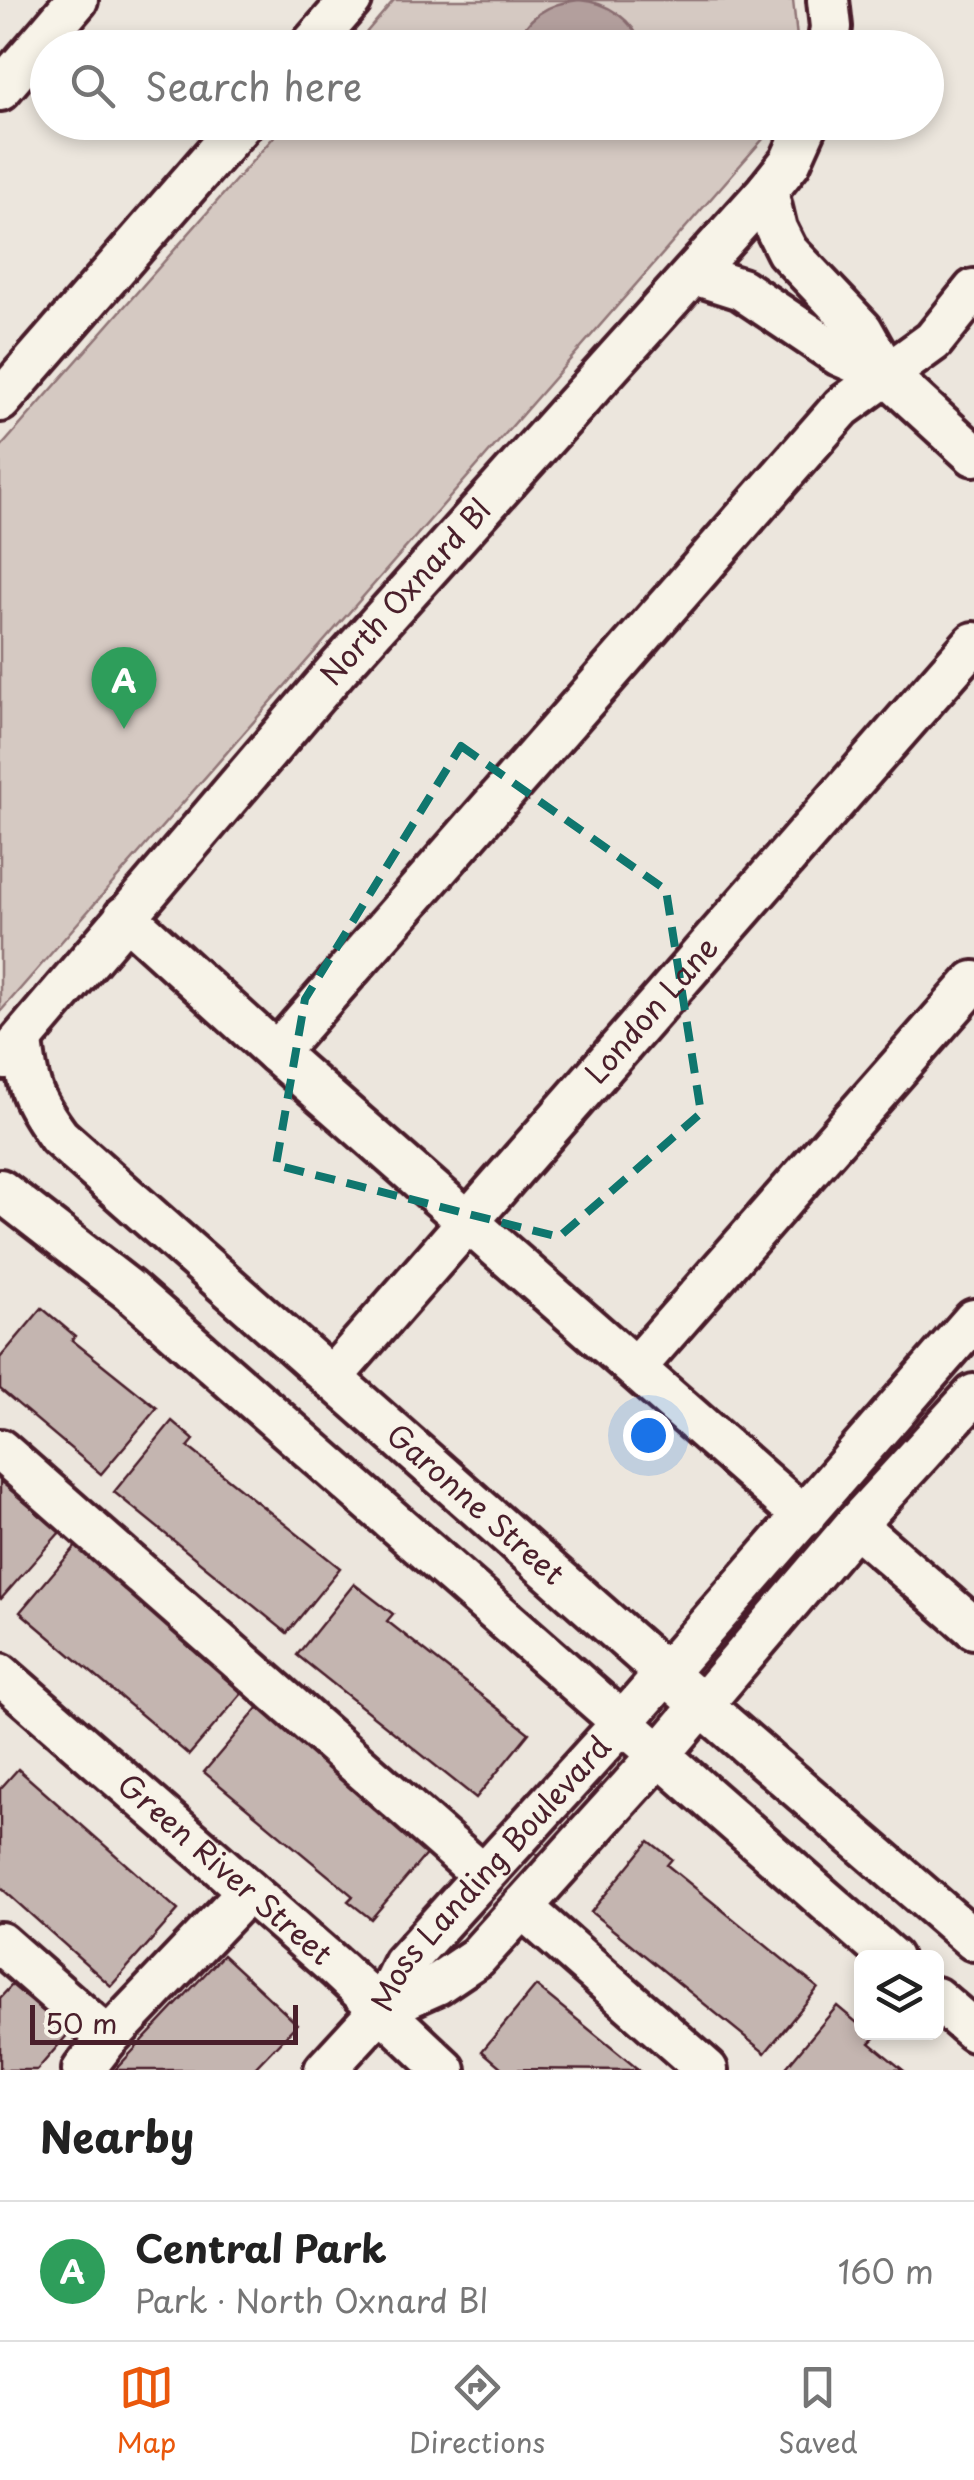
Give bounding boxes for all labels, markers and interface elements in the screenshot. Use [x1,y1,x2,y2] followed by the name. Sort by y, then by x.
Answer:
[30,30,944,140] search box
[145,57,362,114] text: Search here
[65,58,120,113] icon: search
[308,488,500,694] street label: North Oxnard Bl
[92,646,156,729] pin: A
[573,925,728,1093] street label: London Lane
[623,1410,674,1461] your location
[378,1412,576,1594] street label: Garonne Street
[358,1725,620,2018] street label: Moss Landing Boulevard
[109,1762,343,1975] street label: Green River Street
[854,1950,944,2040] map controls
[854,1950,944,2040] button: layers
[30,2000,298,2044] scale bar
[45,2001,118,2044] text: 50 m
[40,2104,194,2167] text: Nearby
[135,2219,387,2276] text: Central Park
[60,2247,85,2295] text: A
[838,2247,934,2295] text: 160 m
[135,2276,488,2324] text: Park · North Oxnard Bl
[116,2360,176,2463] tab: Map
[409,2360,545,2463] tab: Directions
[778,2360,858,2463] tab: Saved

